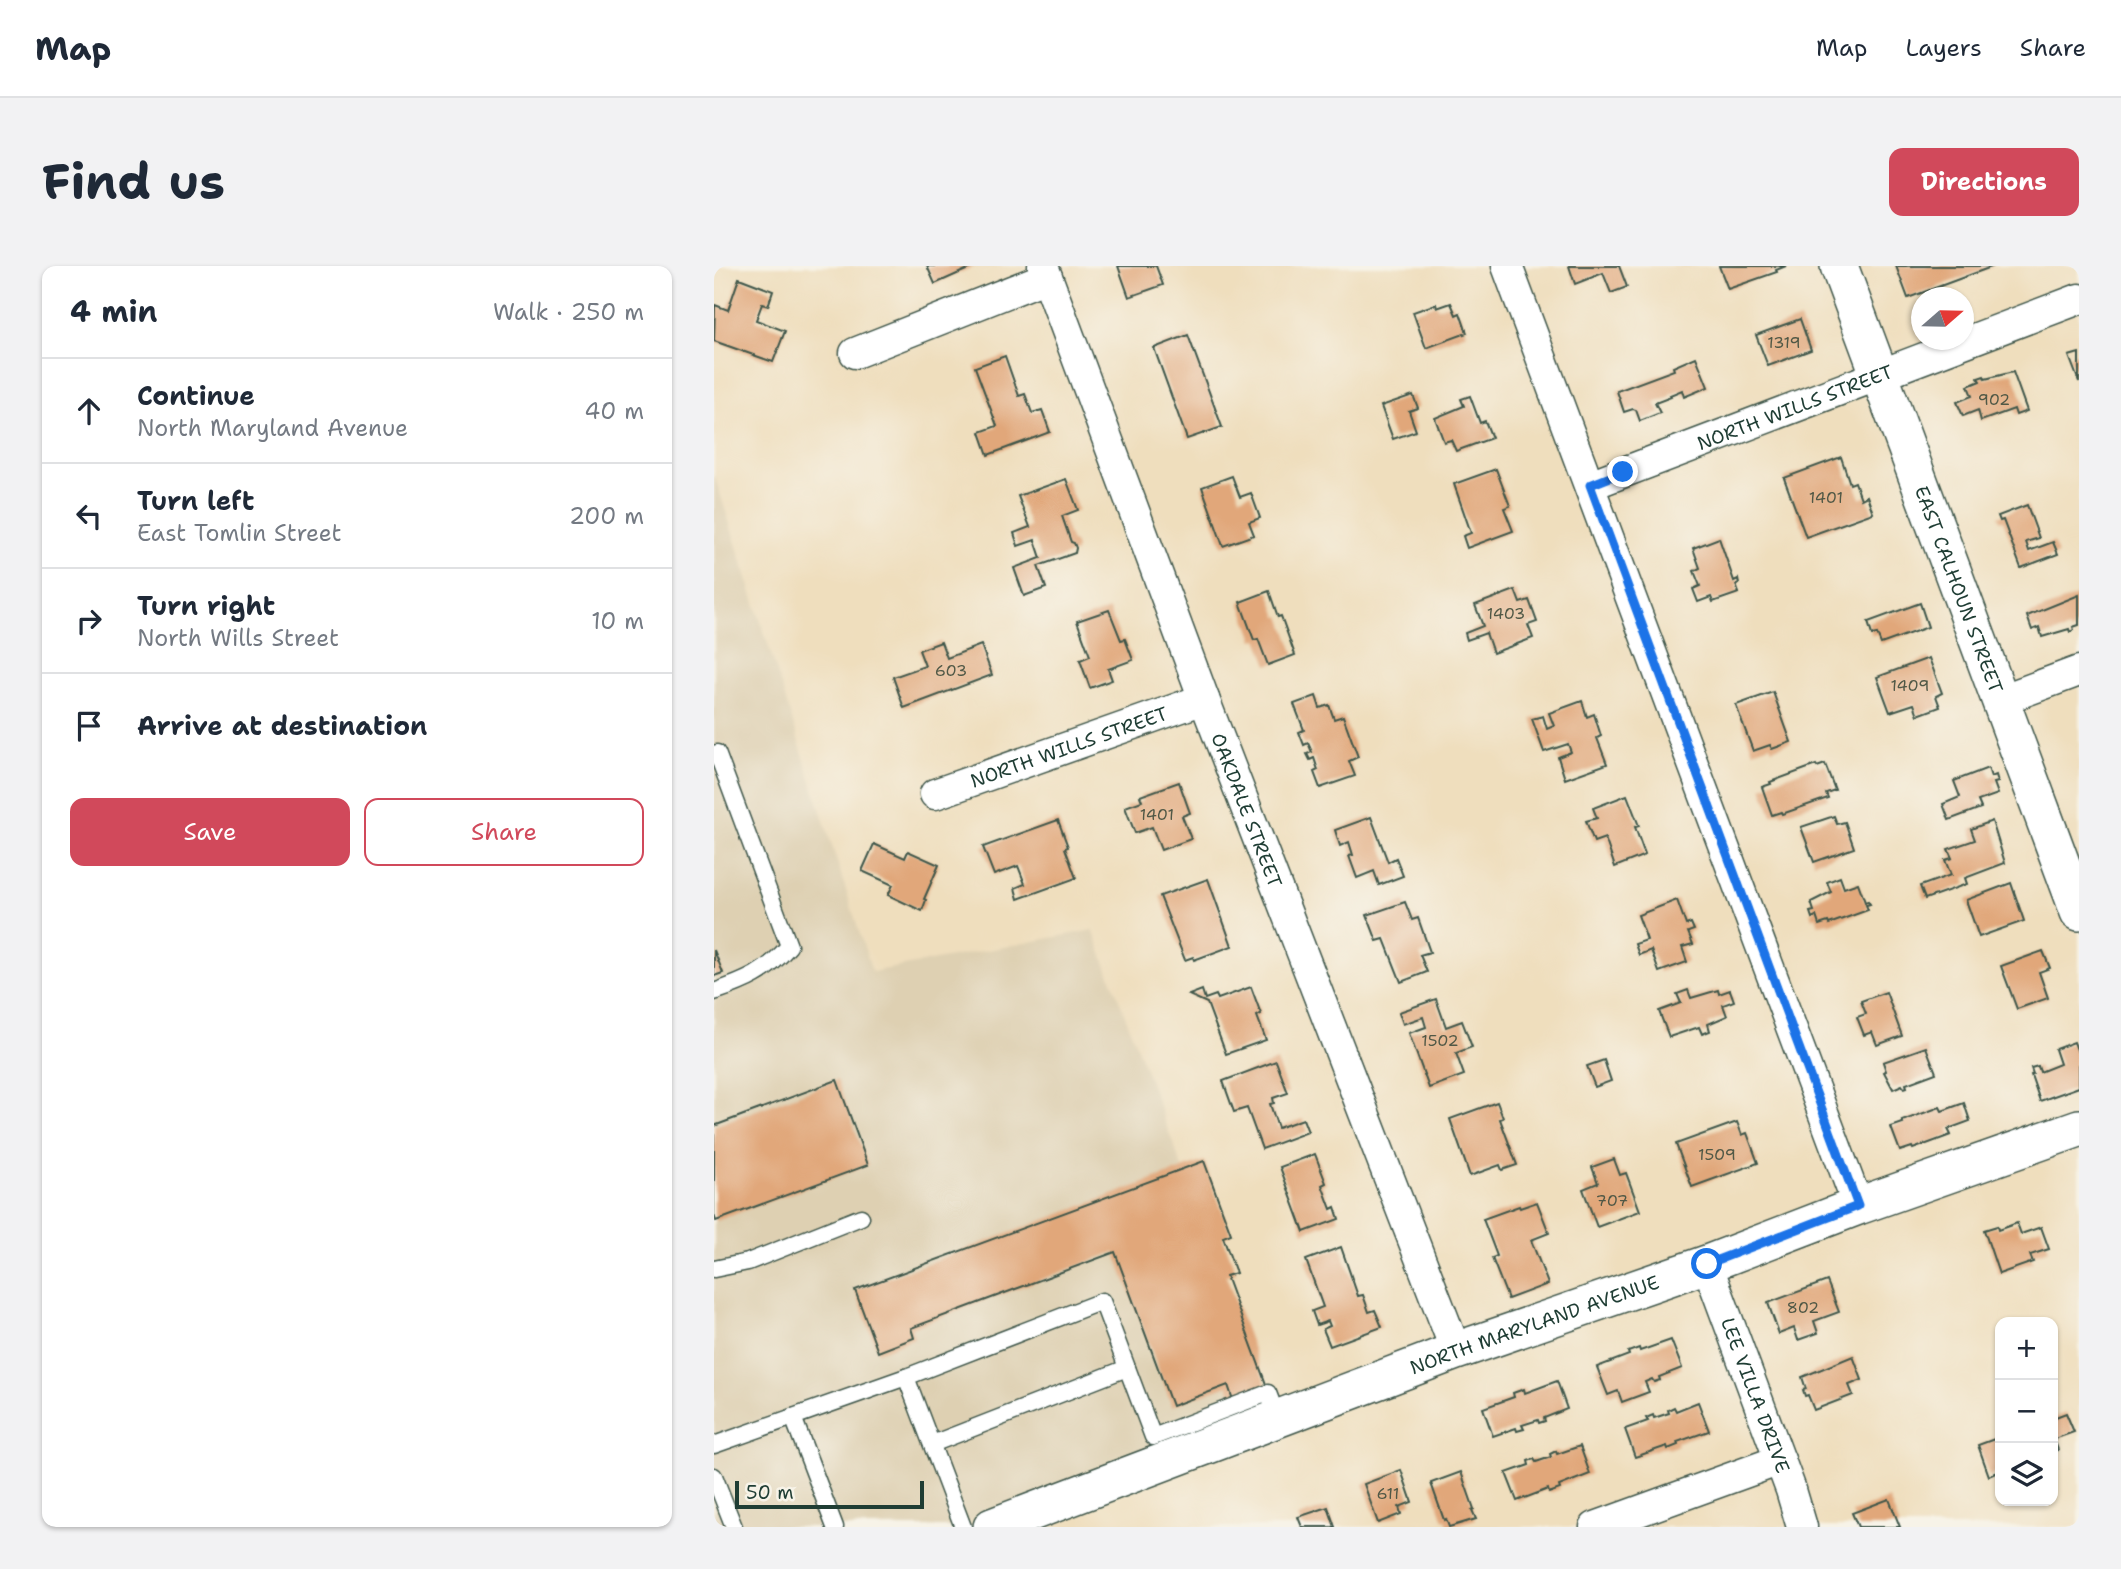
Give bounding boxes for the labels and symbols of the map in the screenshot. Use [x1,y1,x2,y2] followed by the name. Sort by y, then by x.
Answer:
[1911,287,1974,350] north arrow
[1767,332,1801,353] house number: 1319
[1693,359,1897,456] street label: NORTH WILLS STREET
[1978,389,2010,410] house number: 902
[1607,456,1638,487] route end
[1909,482,2009,697] street label: EAST CALHOUN STREET
[1809,487,1843,508] house number: 1401
[1487,603,1525,624] house number: 1403
[935,660,967,681] house number: 603
[1890,675,1930,696] house number: 1409
[967,701,1171,794] street label: NORTH WILLS STREET
[1205,729,1288,891] street label: OAKDALE STREET
[1140,804,1174,825] house number: 1401
[1421,1030,1459,1051] house number: 1502
[1698,1144,1736,1165] house number: 1509
[1596,1190,1628,1211] house number: 707
[1691,1248,1722,1279] route start
[1406,1270,1663,1380] street label: NORTH MARYLAND AVENUE
[1787,1297,1819,1318] house number: 802
[1715,1314,1796,1477] street label: LEE VILLA DRIVE
[735,1478,924,1510] scale bar
[1377,1483,1399,1504] house number: 611

